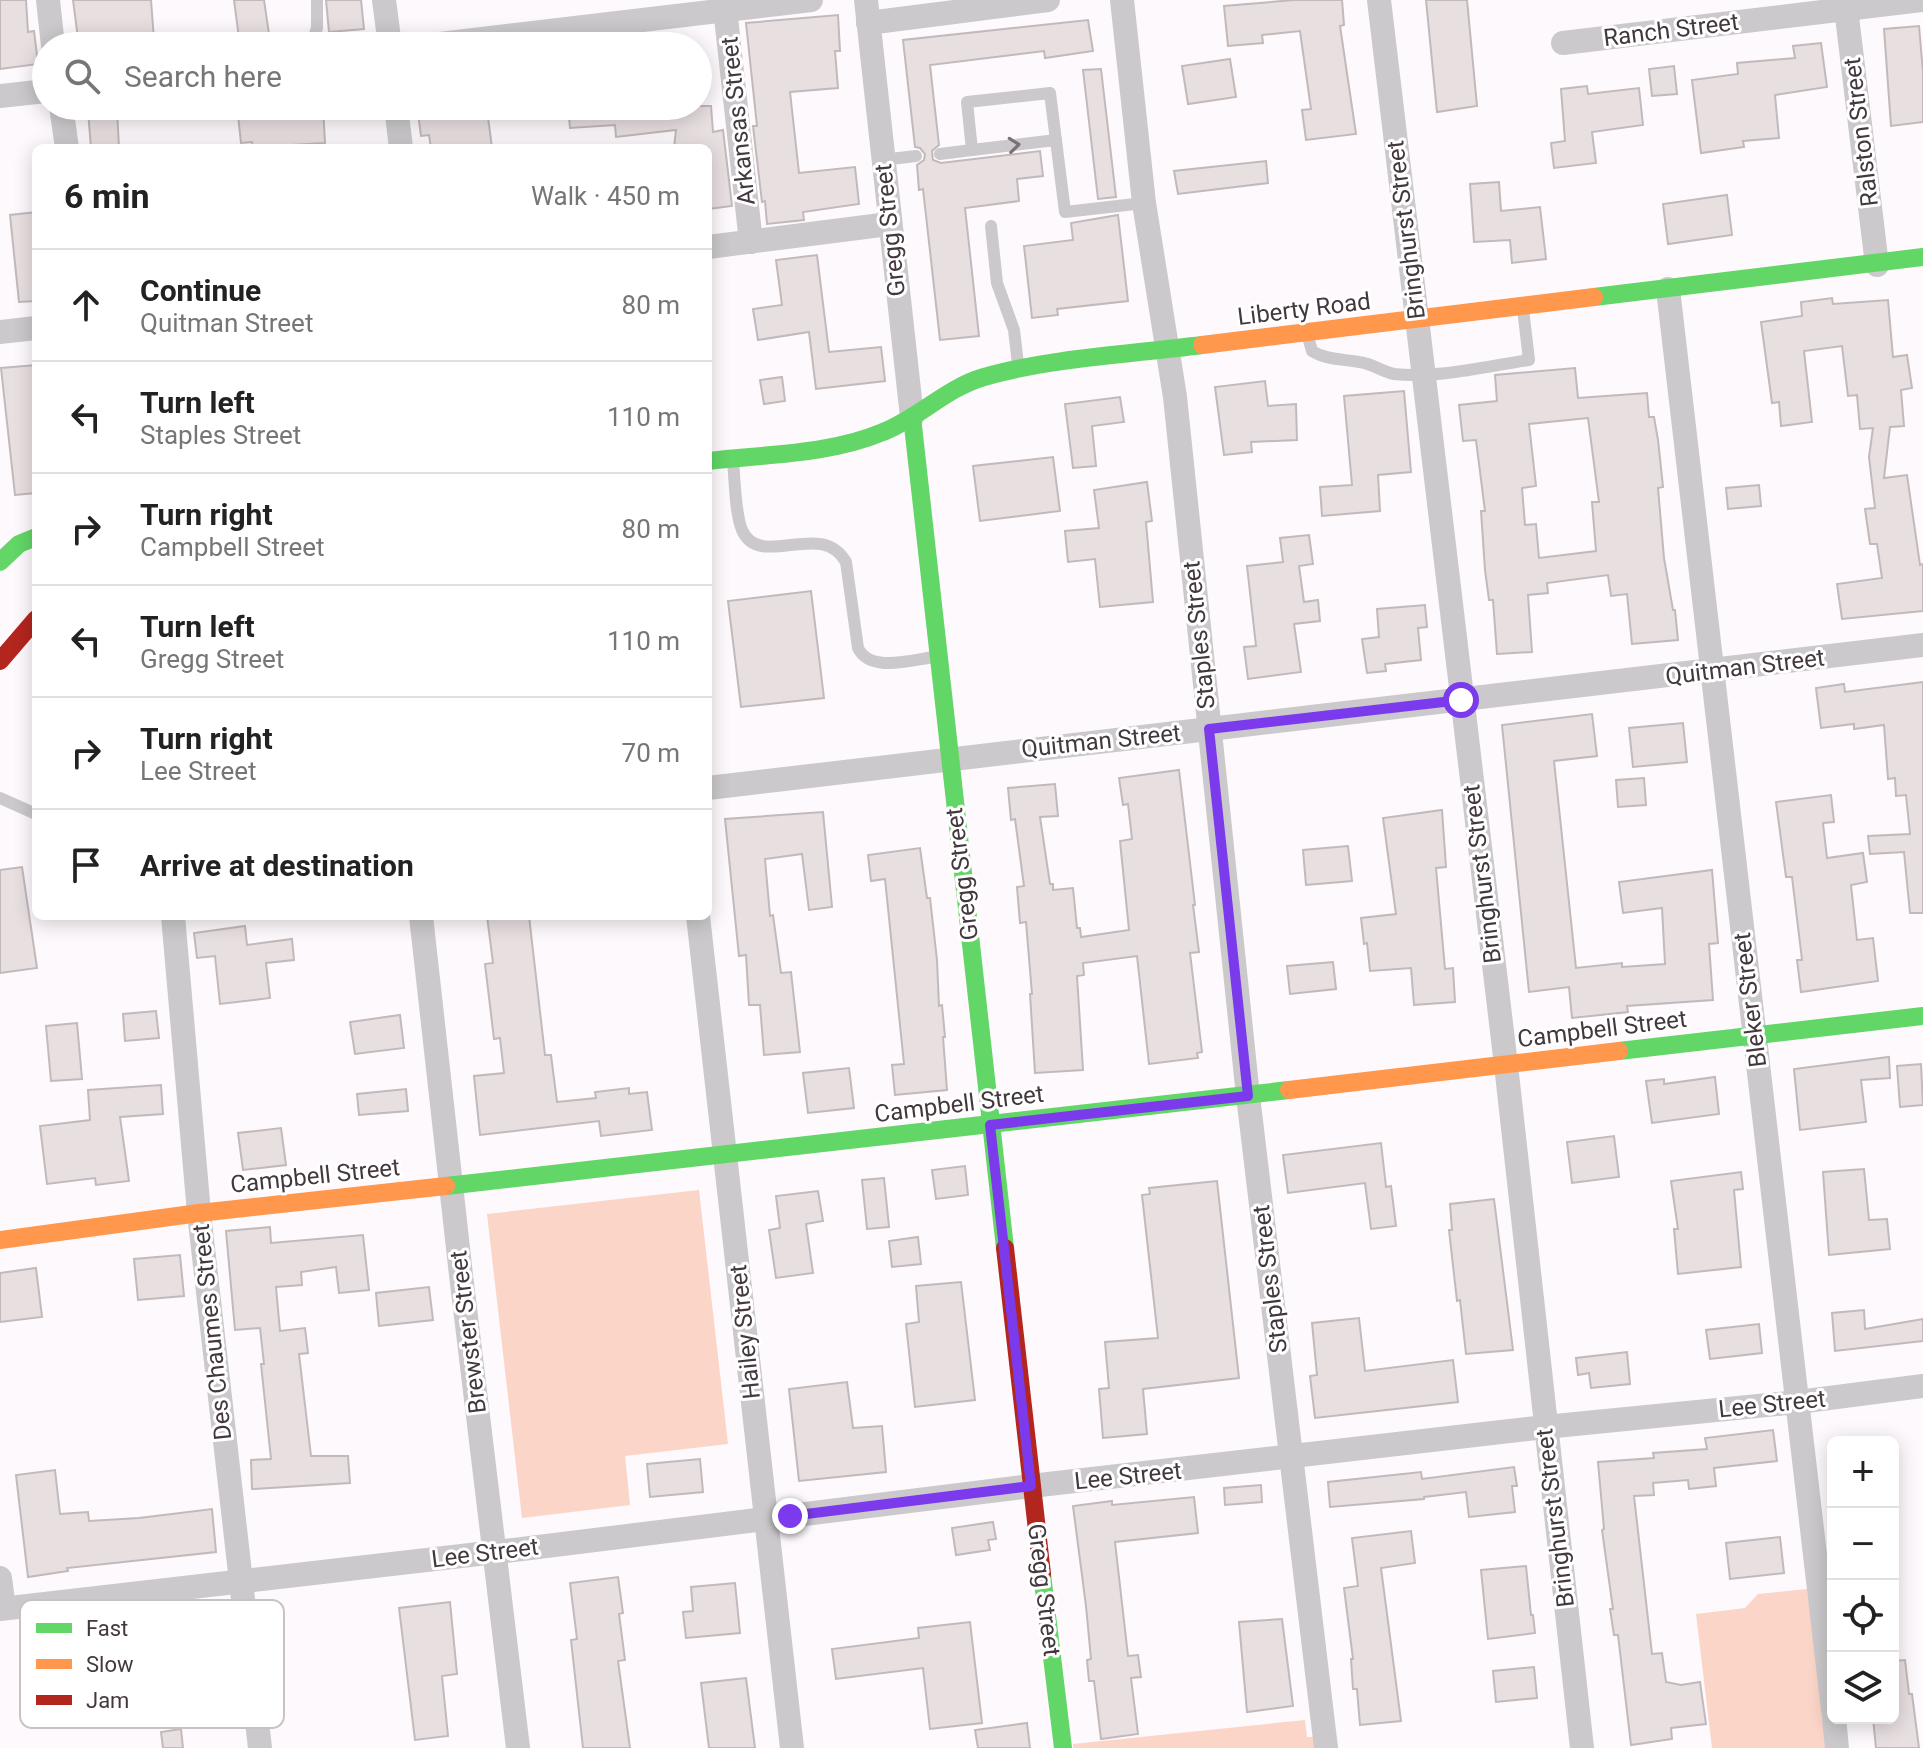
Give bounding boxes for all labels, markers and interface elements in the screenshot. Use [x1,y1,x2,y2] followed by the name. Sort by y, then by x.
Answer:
[1602,8,1740,52] street label: Ranch Street
[32,32,712,120] search box
[715,35,761,207] street label: Arkansas Street
[60,54,104,98] icon: search
[1838,56,1884,208] street label: Ralston Street
[124,59,282,94] text: Search here
[1008,137,1021,154] one-way arrow
[1381,139,1431,321] street label: Bringhurst Street
[869,162,911,298] street label: Gregg Street
[64,176,149,216] text: 6 min
[531,181,680,211] text: Walk · 450 m
[140,273,261,308] text: Continue
[64,283,108,327] icon: ahead
[1236,287,1372,331] street label: Liberty Road
[622,290,680,320] text: 80 m
[140,308,313,338] text: Quitman Street
[140,385,255,420] text: Turn left
[64,395,108,439] icon: left
[607,402,680,432] text: 110 m
[140,420,301,450] text: Staples Street
[140,497,273,532] text: Turn right
[64,507,108,551] icon: right
[622,514,680,544] text: 80 m
[140,532,325,562] text: Campbell Street
[1177,559,1221,710] street label: Staples Street
[140,609,255,644] text: Turn left
[64,619,108,663] icon: left
[607,626,680,656] text: 110 m
[1664,643,1826,691] street label: Quitman Street
[140,644,284,674] text: Gregg Street
[1443,682,1479,718] route start
[1020,719,1182,763] street label: Quitman Street
[140,721,273,756] text: Turn right
[64,731,108,775] icon: right
[622,738,680,768] text: 70 m
[140,756,257,786] text: Lee Street
[1457,783,1507,965] street label: Bringhurst Street
[940,806,984,942] street label: Gregg Street
[64,843,108,887] icon: arrive
[140,848,414,883] text: Arrive at destination
[1728,931,1772,1069] street label: Bleker Street
[1516,1005,1688,1053] street label: Campbell Street
[873,1080,1045,1128] street label: Campbell Street
[229,1153,401,1199] street label: Campbell Street
[1247,1203,1293,1355] street label: Staples Street
[187,1222,237,1442] street label: Des Chaumes Street
[444,1249,492,1415] street label: Brewster Street
[724,1263,766,1401] street label: Hailey Street
[1717,1384,1827,1424] street label: Lee Street
[1530,1427,1580,1609] street label: Bringhurst Street
[1827,1436,1899,1724] map controls
[1827,1436,1899,1508] button: +
[1073,1456,1183,1496] street label: Lee Street
[772,1498,808,1534] route end
[1827,1508,1899,1580] button: −
[1022,1522,1066,1658] street label: Gregg Street
[430,1533,540,1573] street label: Lee Street
[1827,1580,1899,1652] button: locate
[20,1600,284,1728] legend
[86,1616,128,1641] text: Fast
[86,1652,134,1677] text: Slow
[1827,1652,1899,1724] button: layers
[86,1688,129,1713] text: Jam

